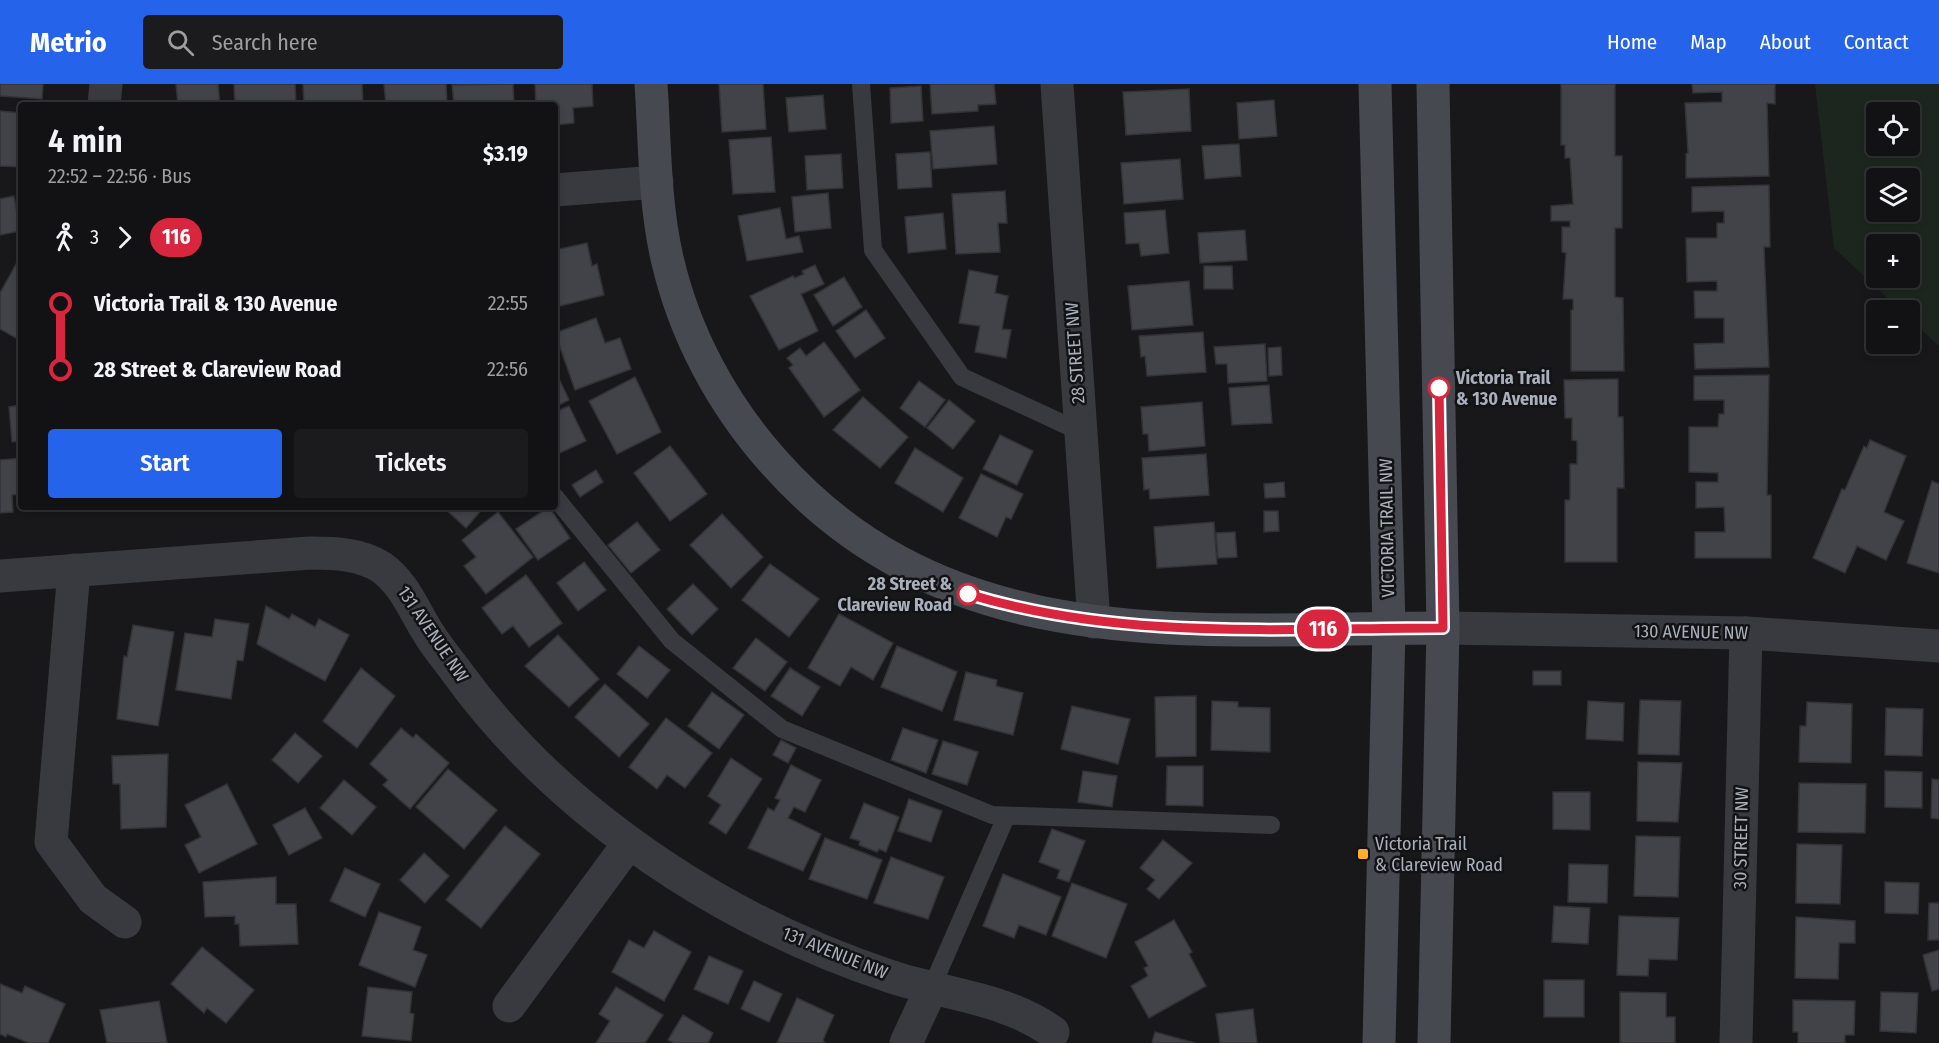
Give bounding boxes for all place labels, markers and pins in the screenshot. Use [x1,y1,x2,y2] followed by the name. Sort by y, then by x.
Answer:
[1455,367,1557,410] place label: Victoria Trail & 130 Avenue
[1428,377,1450,399] marker: Victoria Trail & 130 Avenue
[837,573,953,616] place label: 28 Street & Clareview Road
[957,583,979,605] marker: 28 Street & Clareview Road
[1375,833,1503,876] place label: Victoria Trail & Clareview Road
[1356,847,1370,861] marker: Victoria Trail & Clareview Road

